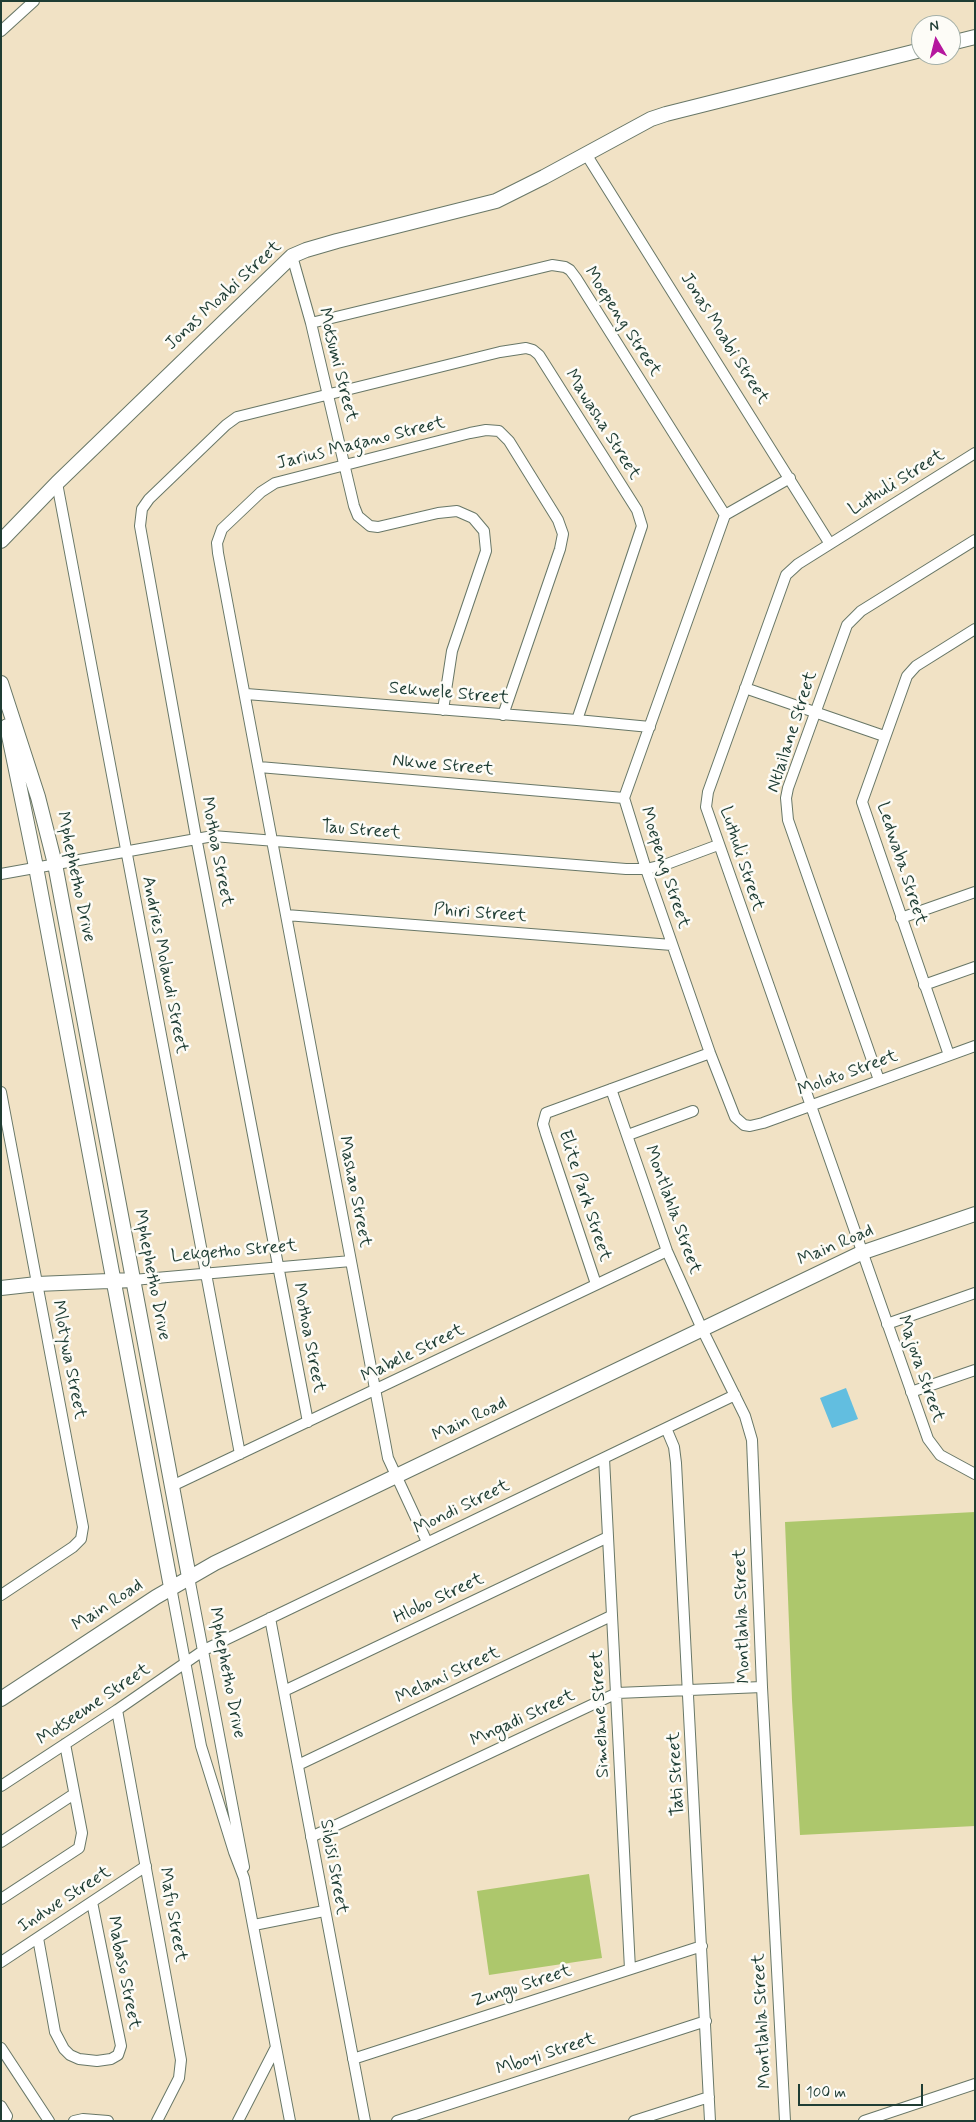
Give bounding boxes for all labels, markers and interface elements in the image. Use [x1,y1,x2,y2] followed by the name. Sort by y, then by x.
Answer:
[911,15,961,65] north arrow
[928,17,940,36] text: N
[161,237,287,355] street label: Jonas Moabi Street
[579,263,665,381] street label: Moepeng Street
[675,269,773,409] street label: Jonas Moabi Street
[312,306,362,424] street label: Motsumi Street
[559,366,645,484] street label: Mawasha Street
[275,413,447,475] street label: Jarius Magano Street
[845,445,949,521] street label: Luthuli Street
[763,669,823,795] street label: Ntlailane Street
[388,678,510,710] street label: Sekwele Street
[391,751,495,781] street label: Nkwe Street
[195,795,237,909] street label: Mothoa Street
[871,800,931,928] street label: Ledwaba Street
[714,804,768,914] street label: Luthuli Street
[634,805,694,931] street label: Moepeng Street
[51,810,99,944] street label: Mphephetho Drive
[320,817,402,845] street label: Tau Street
[136,875,192,1055] street label: Andries Molaudi Street
[433,900,527,928] street label: Phiri Street
[795,1046,901,1102] street label: Moloto Street
[553,1127,615,1265] street label: Elite Park Street
[333,1134,375,1250] street label: Mashao Street
[639,1143,705,1277] street label: Montlahla Street
[128,1208,174,1342] street label: Mphephetho Drive
[795,1220,877,1272] street label: Main Road
[170,1236,298,1268] street label: Lekgetho Street
[287,1281,329,1395] street label: Mothoa Street
[46,1299,90,1421] street label: Mlotywa Street
[892,1313,948,1425] street label: Majova Street
[358,1320,468,1388] street label: Mabele Street
[429,1393,511,1447] street label: Main Road
[411,1476,513,1540] street label: Mondi Street
[730,1548,756,1684] street label: Montlahla Street
[391,1569,487,1629] street label: Hlobo Street
[68,1575,148,1637] street label: Main Road
[203,1606,249,1740] street label: Mphephetho Drive
[393,1642,503,1710] street label: Melani Street
[587,1650,615,1778] street label: Simelane Street
[33,1659,155,1751] street label: Motseeme Street
[467,1685,579,1753] street label: Mngadi Street
[664,1731,690,1817] street label: Tati Street
[314,1818,352,1916] street label: Sibisi Street
[15,1862,115,1938] street label: Indwe Street
[153,1866,191,1964] street label: Mafu Street
[101,1915,145,2031] street label: Mabaso Street
[749,1953,777,2089] street label: Montlahla Street
[469,1961,575,2013] street label: Zungu Street
[494,2029,598,2081] street label: Mboyi Street
[801,2074,926,2106] scale bar
[806,2083,846,2103] text: 100 m

